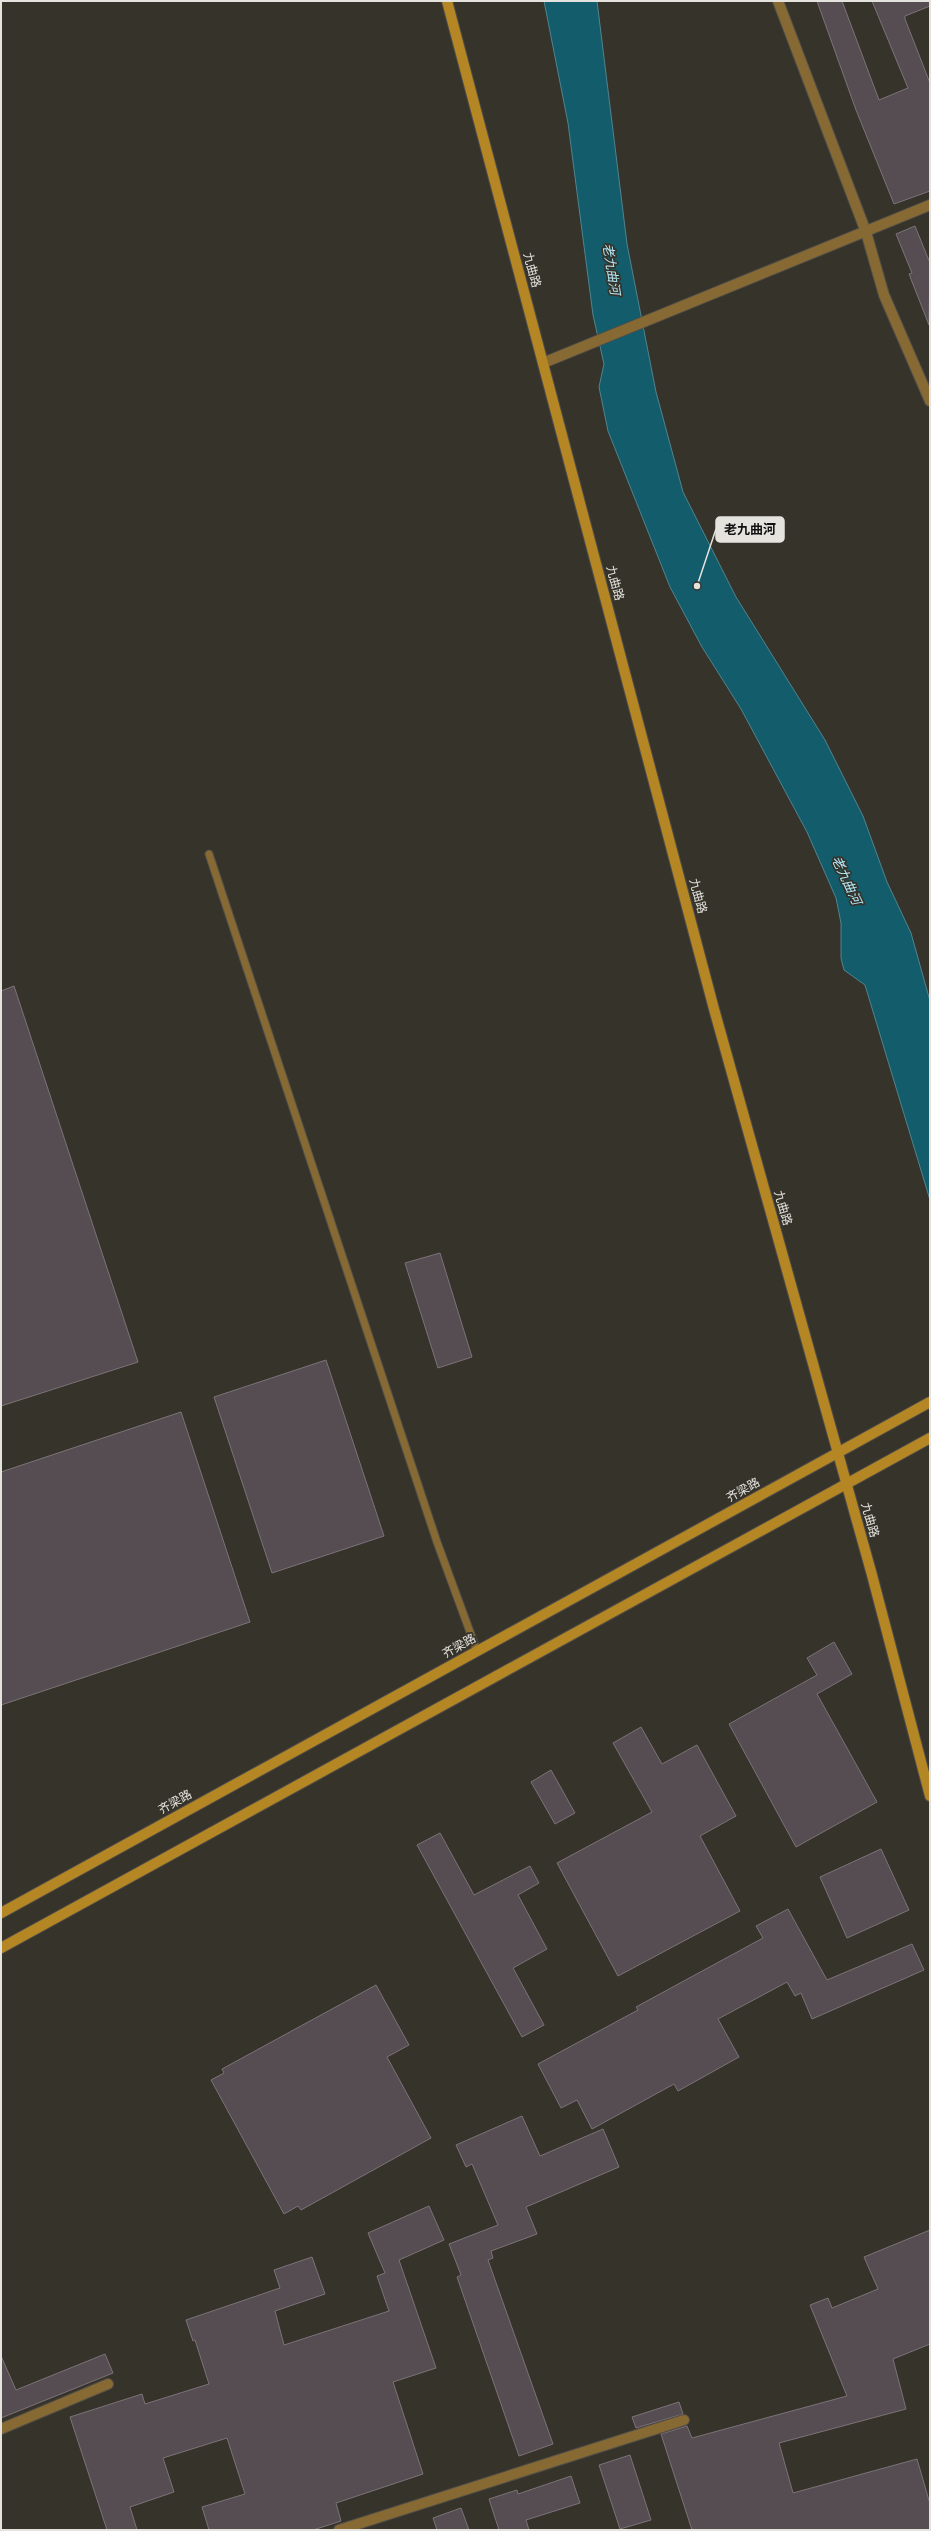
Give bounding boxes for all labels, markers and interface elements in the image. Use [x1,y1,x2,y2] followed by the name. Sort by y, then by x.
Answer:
[598,242,622,299] water label: 老九曲河
[519,251,543,290] street label: 九曲路
[716,517,784,542] callout: 老九曲河
[724,522,776,539] text: 老九曲河
[602,564,626,603] street label: 九曲路
[827,854,865,911] water label: 老九曲河
[685,877,709,916] street label: 九曲路
[769,1189,795,1228] street label: 九曲路
[724,1475,763,1507] street label: 齐梁路
[856,1501,882,1540] street label: 九曲路
[440,1631,479,1663] street label: 齐梁路
[156,1787,195,1819] street label: 齐梁路

